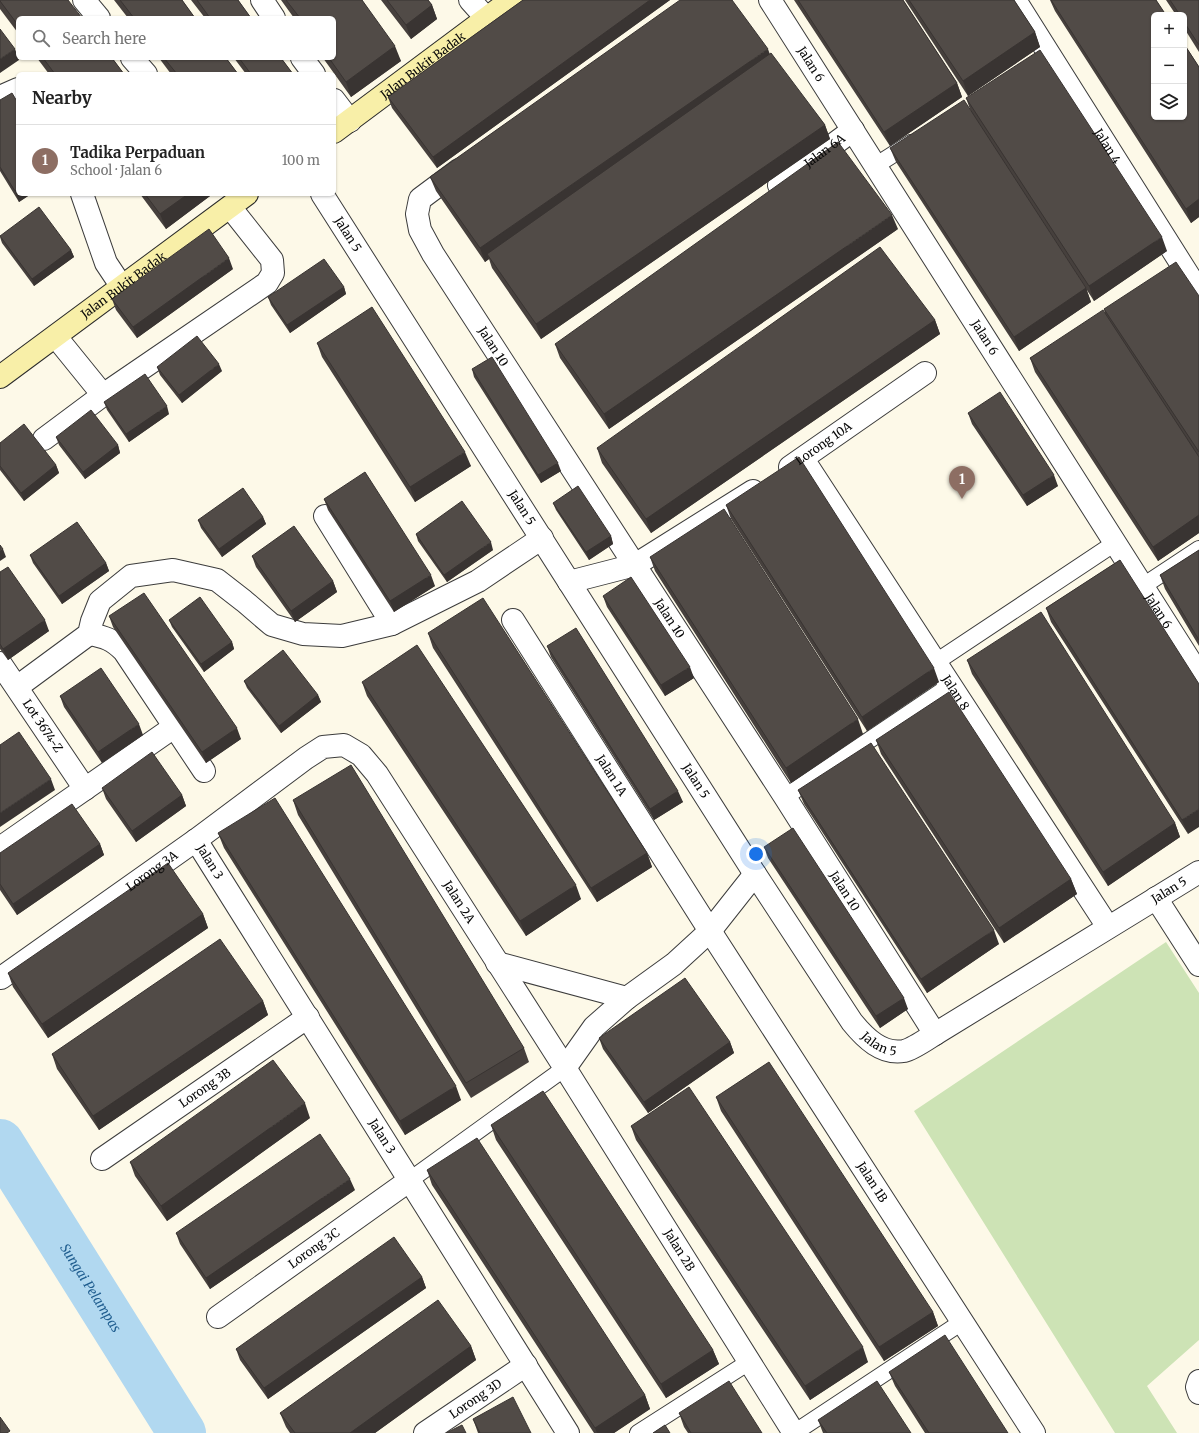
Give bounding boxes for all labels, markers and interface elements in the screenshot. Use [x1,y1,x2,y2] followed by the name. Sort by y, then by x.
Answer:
[1151,12,1187,120] map controls
[1151,12,1187,48] button: +
[16,16,336,60] search box
[30,27,52,49] icon: search
[376,28,468,102] street label: Jalan Bukit Badak
[62,29,146,48] text: Search here
[794,43,828,84] street label: Jalan 6
[1151,48,1187,84] button: −
[1151,84,1187,120] button: layers
[32,87,92,109] text: Nearby
[1090,125,1125,167] street label: Jalan 4
[800,130,848,171] street label: Jalan 6A
[70,143,205,162] text: Tadika Perpaduan
[42,152,48,169] text: 1
[282,152,320,169] text: 100 m
[70,162,162,179] text: School · Jalan 6
[331,213,365,255] street label: Jalan 5
[77,248,169,322] street label: Jalan Bukit Badak
[968,316,1002,358] street label: Jalan 6
[475,323,512,369] street label: Jalan 10
[792,418,855,468] street label: Lorong 10A
[949,466,975,499] pin: 1
[505,486,539,528] street label: Jalan 5
[1141,589,1176,631] street label: Jalan 6
[651,595,688,641] street label: Jalan 10
[938,671,973,713] street label: Jalan 8
[20,696,66,755] street label: Lot 3674-Z
[593,751,631,799] street label: Jalan 1A
[679,760,713,801] street label: Jalan 5
[193,841,227,882] street label: Jalan 3
[746,844,766,864] your location
[123,847,181,894] street label: Lorong 3A
[826,867,863,914] street label: Jalan 10
[1148,873,1189,907] street label: Jalan 5
[440,877,479,926] street label: Jalan 2A
[857,1028,898,1059] street label: Jalan 5
[176,1065,233,1111] street label: Lorong 3B
[365,1115,399,1157] street label: Jalan 3
[853,1158,891,1205] street label: Jalan 1B
[285,1225,342,1271] street label: Lorong 3C
[660,1225,698,1274] street label: Jalan 2B
[56,1241,125,1336] water label: Sungai Pelampas
[446,1376,504,1422] street label: Lorong 3D

